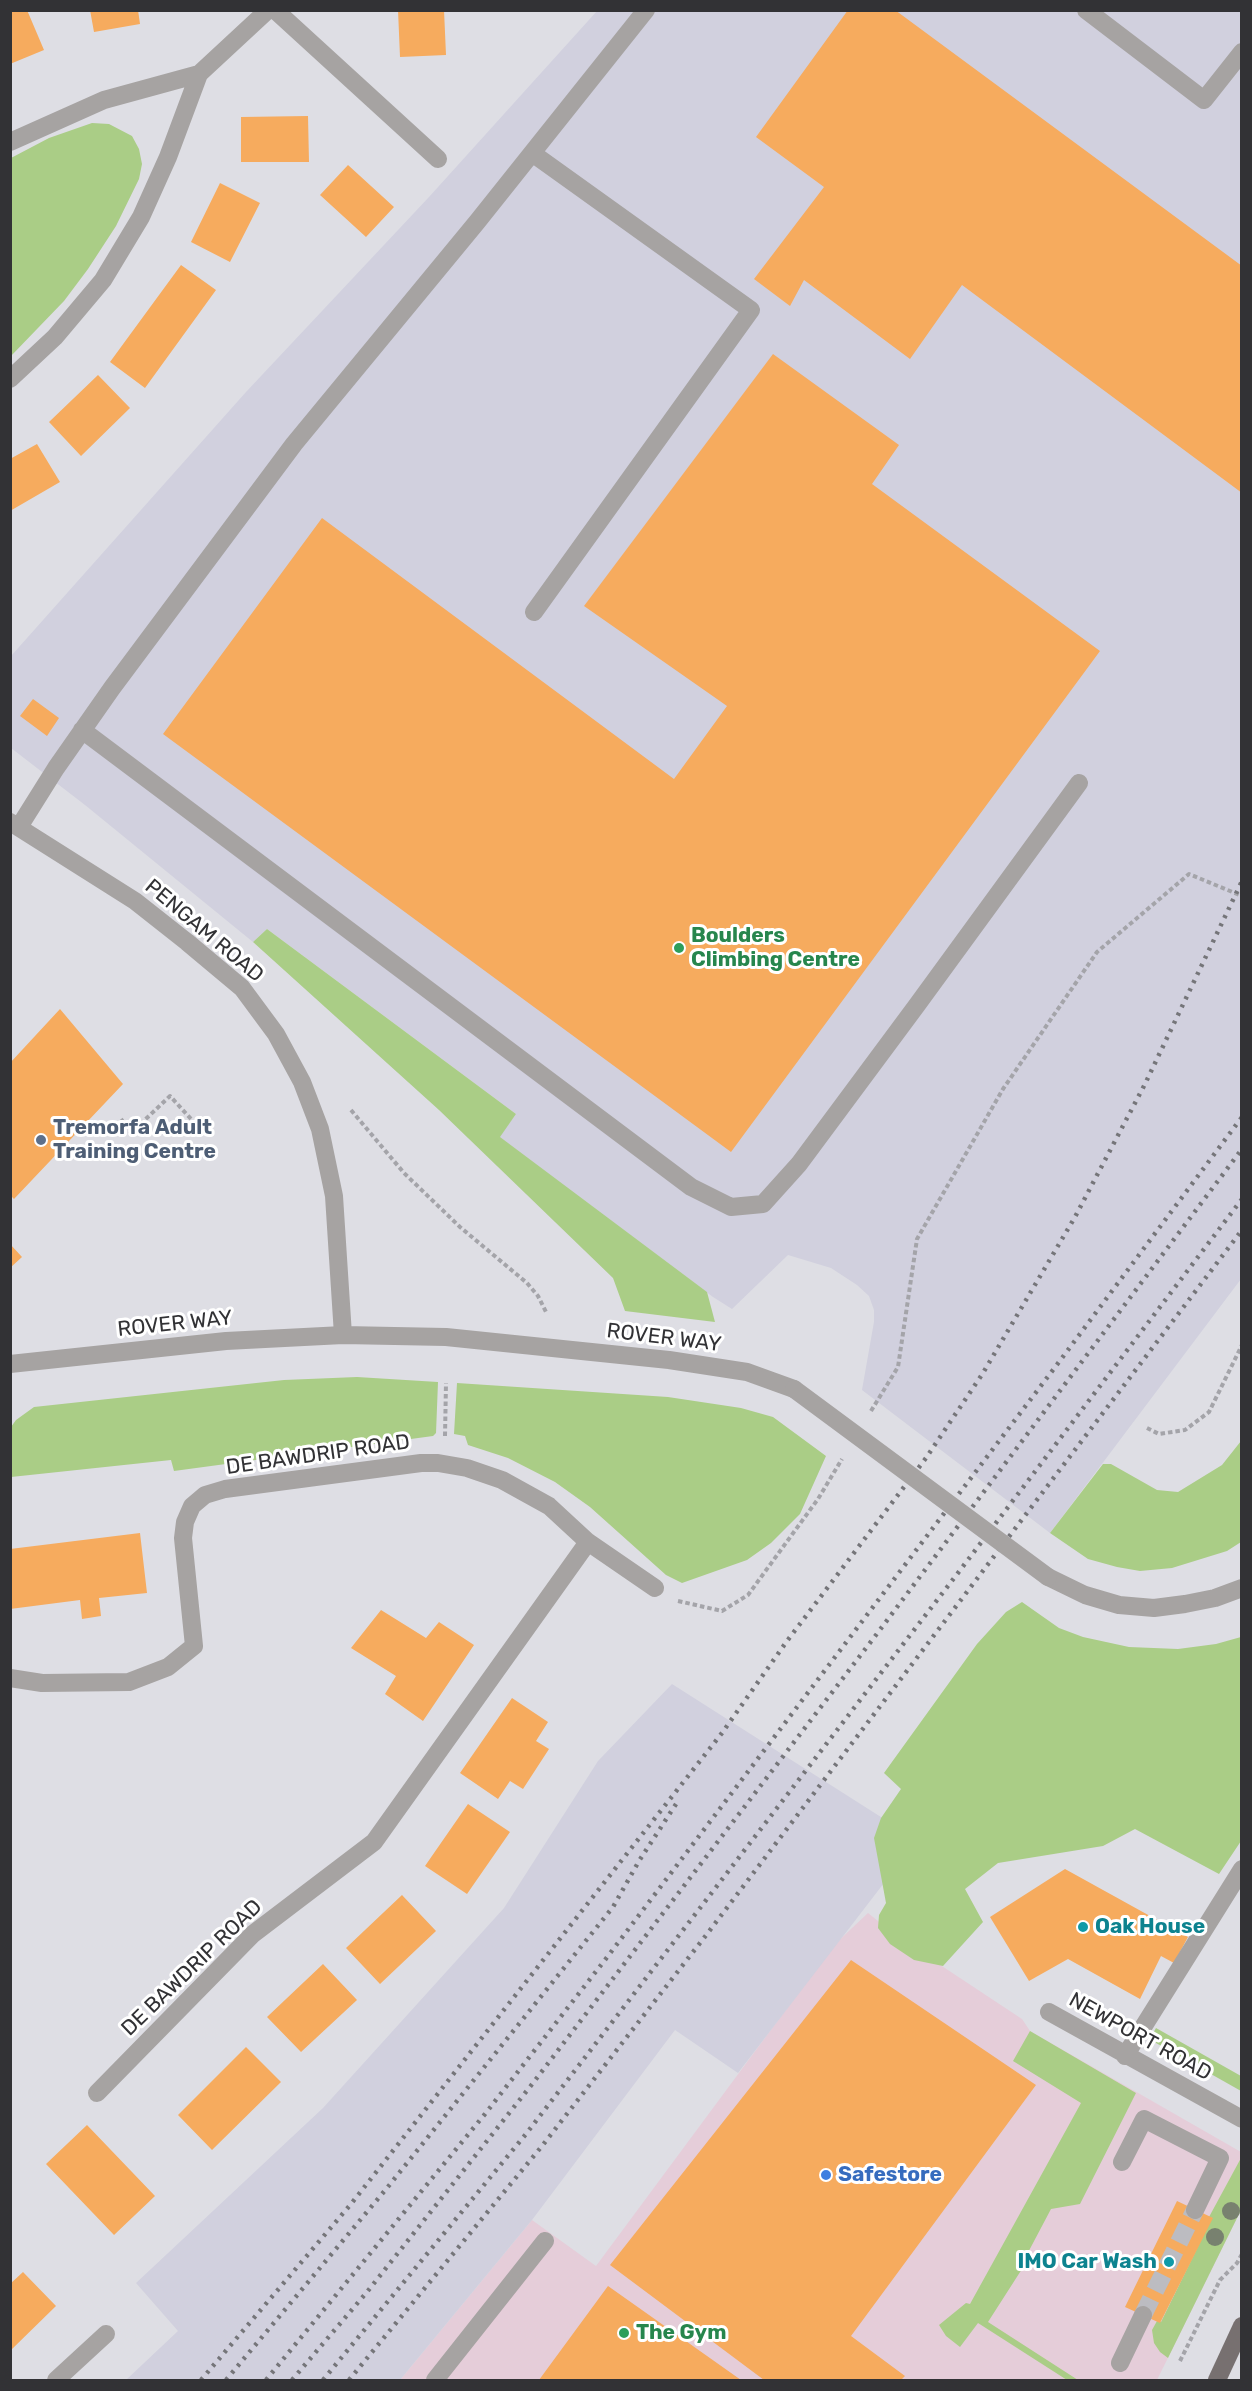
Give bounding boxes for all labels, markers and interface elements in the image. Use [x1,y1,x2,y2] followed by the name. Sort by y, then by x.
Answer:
[140,874,268,988] street label: PENGAM ROAD
[691,923,860,973] place label: Boulders Climbing Centre
[672,941,686,955] marker: Boulders Climbing Centre
[53,1115,216,1165] place label: Tremorfa Adult Training Centre
[34,1133,48,1147] marker: Tremorfa Adult Training Centre
[116,1305,234,1343] street label: ROVER WAY
[605,1318,723,1358] street label: ROVER WAY
[224,1430,412,1480] street label: DE BAWDRIP ROAD
[117,1895,267,2041] street label: DE BAWDRIP ROAD
[1095,1914,1205,1940] place label: Oak House
[1076,1920,1090,1934] marker: Oak House
[1064,1987,1216,2087] street label: NEWPORT ROAD
[838,2162,942,2188] place label: Safestore
[819,2168,833,2182] marker: Safestore
[1018,2249,1157,2275] place label: IMO Car Wash
[1162,2255,1176,2269] marker: IMO Car Wash
[636,2320,726,2346] place label: The Gym
[617,2326,631,2340] marker: The Gym

